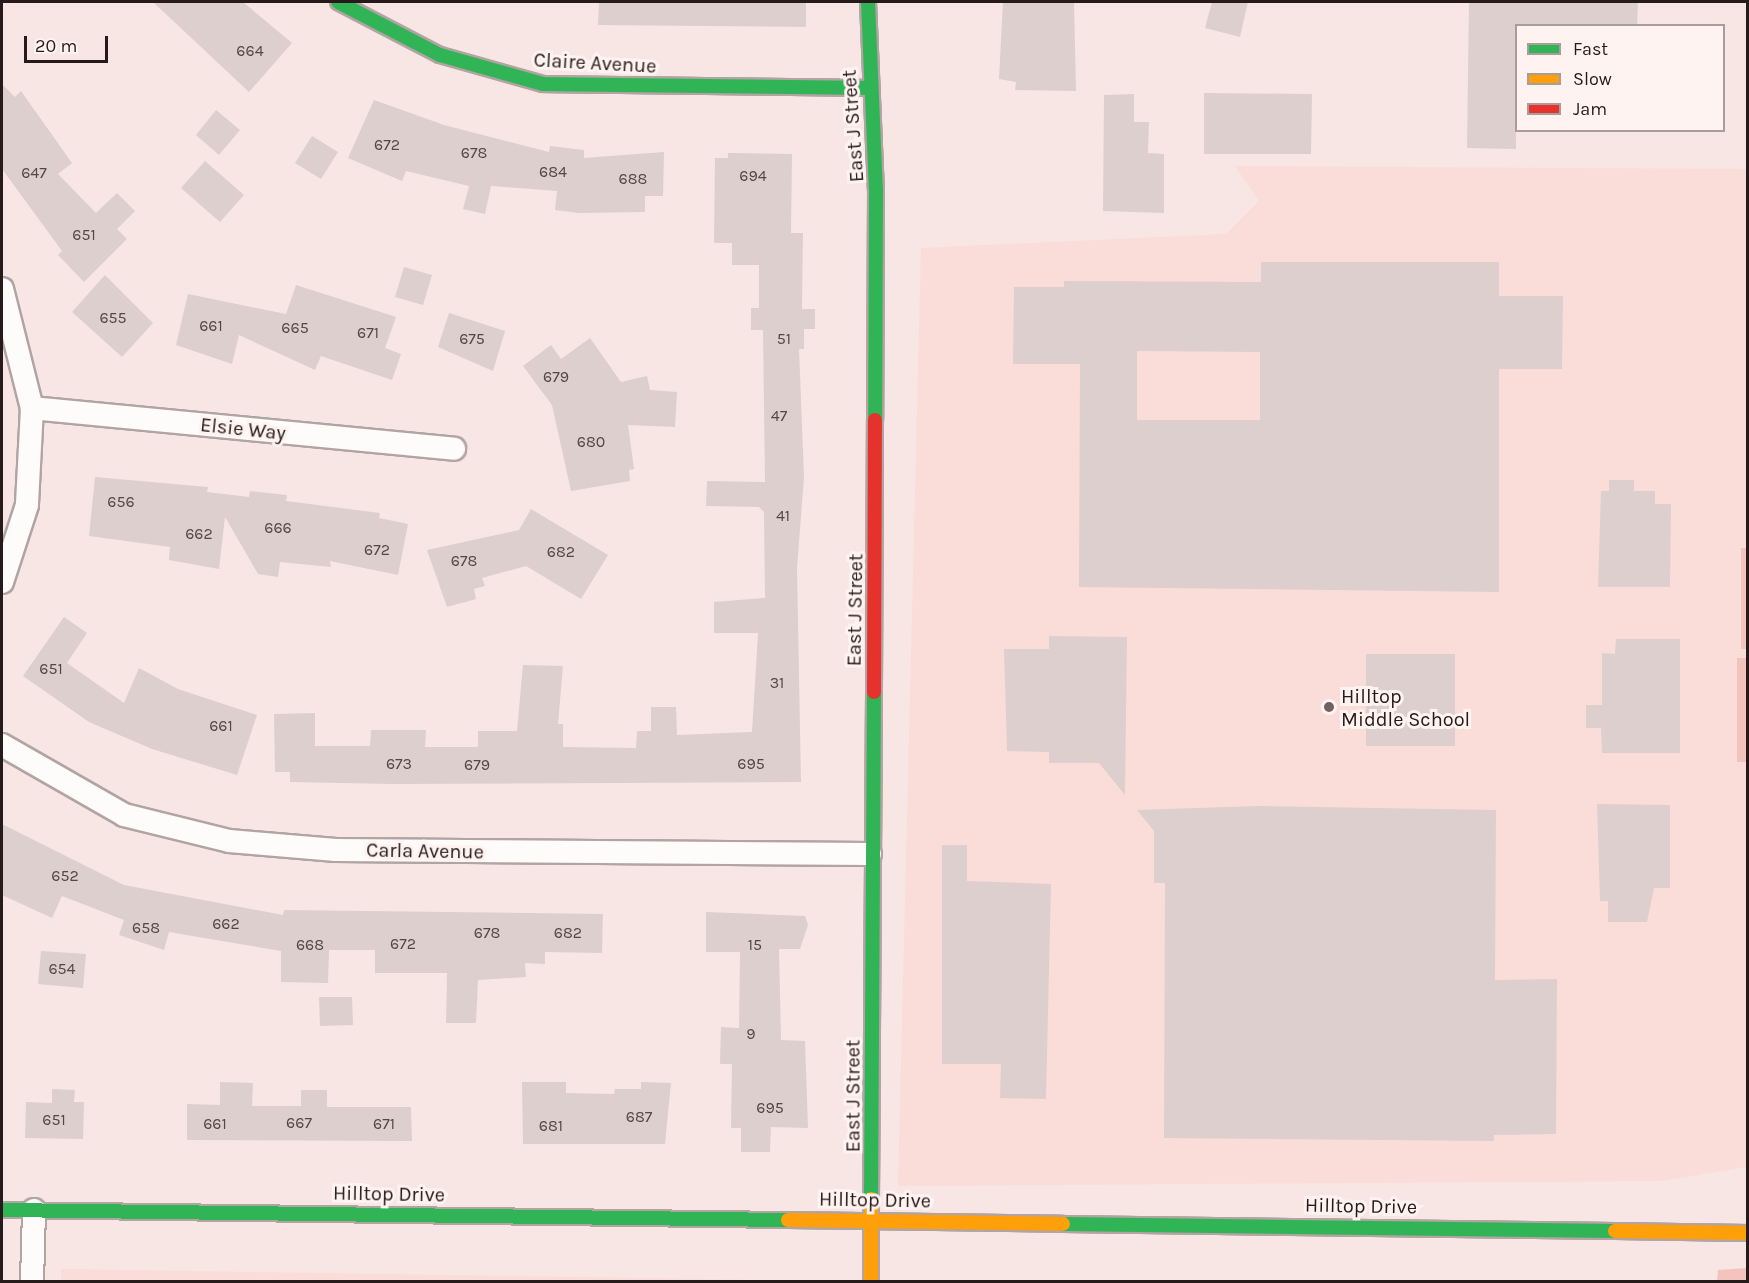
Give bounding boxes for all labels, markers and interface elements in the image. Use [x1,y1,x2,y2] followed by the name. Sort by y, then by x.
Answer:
[27,24,111,62] scale bar
[1515,24,1725,132] legend
[35,35,77,57] text: 20 m
[1573,38,1608,60] text: Fast
[236,41,264,61] house number: 664
[533,48,657,78] street label: Claire Avenue
[1573,68,1612,90] text: Slow
[837,69,869,183] street label: East J Street
[1573,98,1607,120] text: Jam
[374,135,400,155] house number: 672
[461,143,487,163] house number: 678
[539,162,567,182] house number: 684
[21,163,47,183] house number: 647
[739,166,767,186] house number: 694
[619,169,647,189] house number: 688
[72,225,96,245] house number: 651
[99,308,127,328] house number: 655
[199,316,223,336] house number: 661
[281,318,309,338] house number: 665
[357,323,379,343] house number: 671
[459,329,485,349] house number: 675
[777,329,791,349] house number: 51
[543,367,569,387] house number: 679
[771,406,787,426] house number: 47
[199,413,287,445] street label: Elsie Way
[577,432,605,452] house number: 680
[107,492,135,512] house number: 656
[776,506,790,526] house number: 41
[264,518,292,538] house number: 666
[185,524,213,544] house number: 662
[364,540,390,560] house number: 672
[547,542,575,562] house number: 682
[451,551,477,571] house number: 678
[842,553,868,667] street label: East J Street
[39,659,63,679] house number: 651
[770,673,784,693] house number: 31
[1341,684,1470,731] place label: Hilltop Middle School
[1322,700,1336,714] marker: Hilltop Middle School
[209,716,233,736] house number: 661
[386,754,412,774] house number: 673
[737,754,765,774] house number: 695
[464,755,490,775] house number: 679
[366,838,484,864] street label: Carla Avenue
[51,866,79,886] house number: 652
[212,914,240,934] house number: 662
[132,918,160,938] house number: 658
[474,923,500,943] house number: 678
[554,923,582,943] house number: 682
[390,934,416,954] house number: 672
[296,935,324,955] house number: 668
[748,935,762,955] house number: 15
[48,959,76,979] house number: 654
[746,1024,756,1044] house number: 9
[841,1040,865,1152] street label: East J Street
[756,1098,784,1118] house number: 695
[626,1107,652,1127] house number: 687
[42,1110,66,1130] house number: 651
[286,1113,312,1133] house number: 667
[203,1114,227,1134] house number: 661
[373,1114,395,1134] house number: 671
[539,1116,563,1136] house number: 681
[333,1181,445,1207] street label: Hilltop Drive
[819,1187,931,1213] street label: Hilltop Drive
[1305,1193,1417,1219] street label: Hilltop Drive

